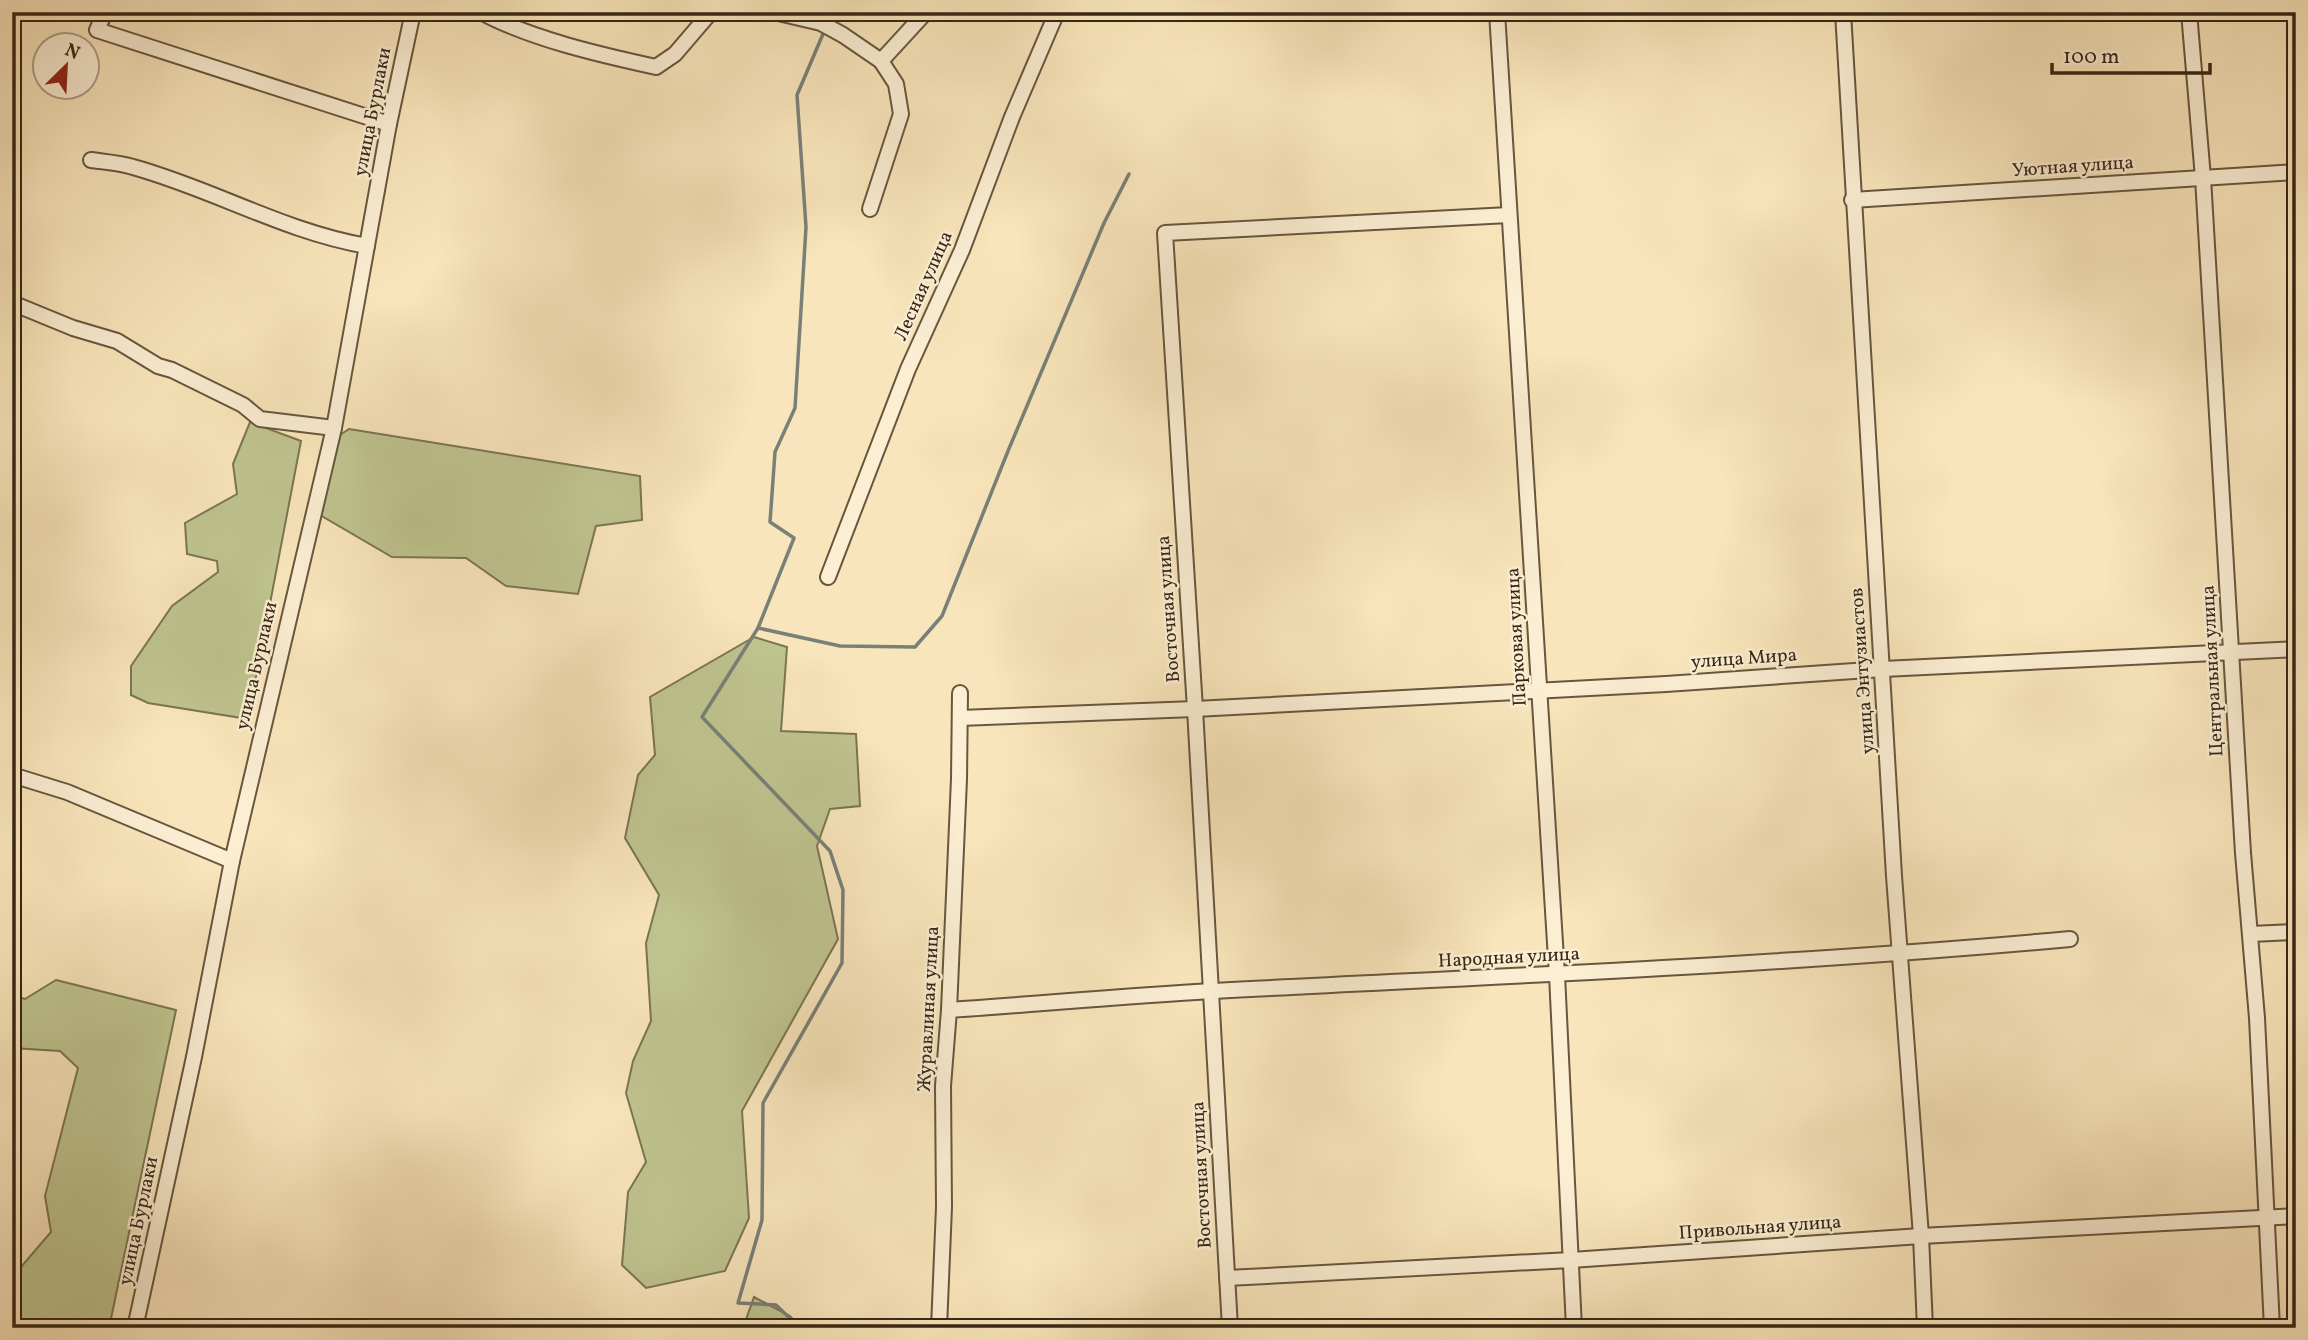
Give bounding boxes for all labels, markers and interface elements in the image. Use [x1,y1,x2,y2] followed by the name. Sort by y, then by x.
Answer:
[32,32,102,102] north arrow
[2052,32,2210,76] scale bar
[61,38,84,67] text: N
[2063,43,2120,72] text: 100 m
[348,45,398,179] street label: улица Бурлаки
[2011,150,2135,184] street label: Уютная улица
[888,227,960,345] street label: Лесная улица
[1151,535,1187,683] street label: Восточная улица
[1500,567,1534,707] street label: Парковая улица
[2196,584,2230,758] street label: Центральная улица
[1844,587,1882,755] street label: улица Энтузиастов
[230,599,284,733] street label: улица Бурлаки
[1690,642,1798,676] street label: улица Мира
[912,925,946,1093] street label: Журавлиная улица
[1437,941,1581,975] street label: Народная улица
[1185,1101,1219,1249] street label: Восточная улица
[113,1154,165,1288] street label: улица Бурлаки
[1678,1209,1842,1247] street label: Привольная улица

